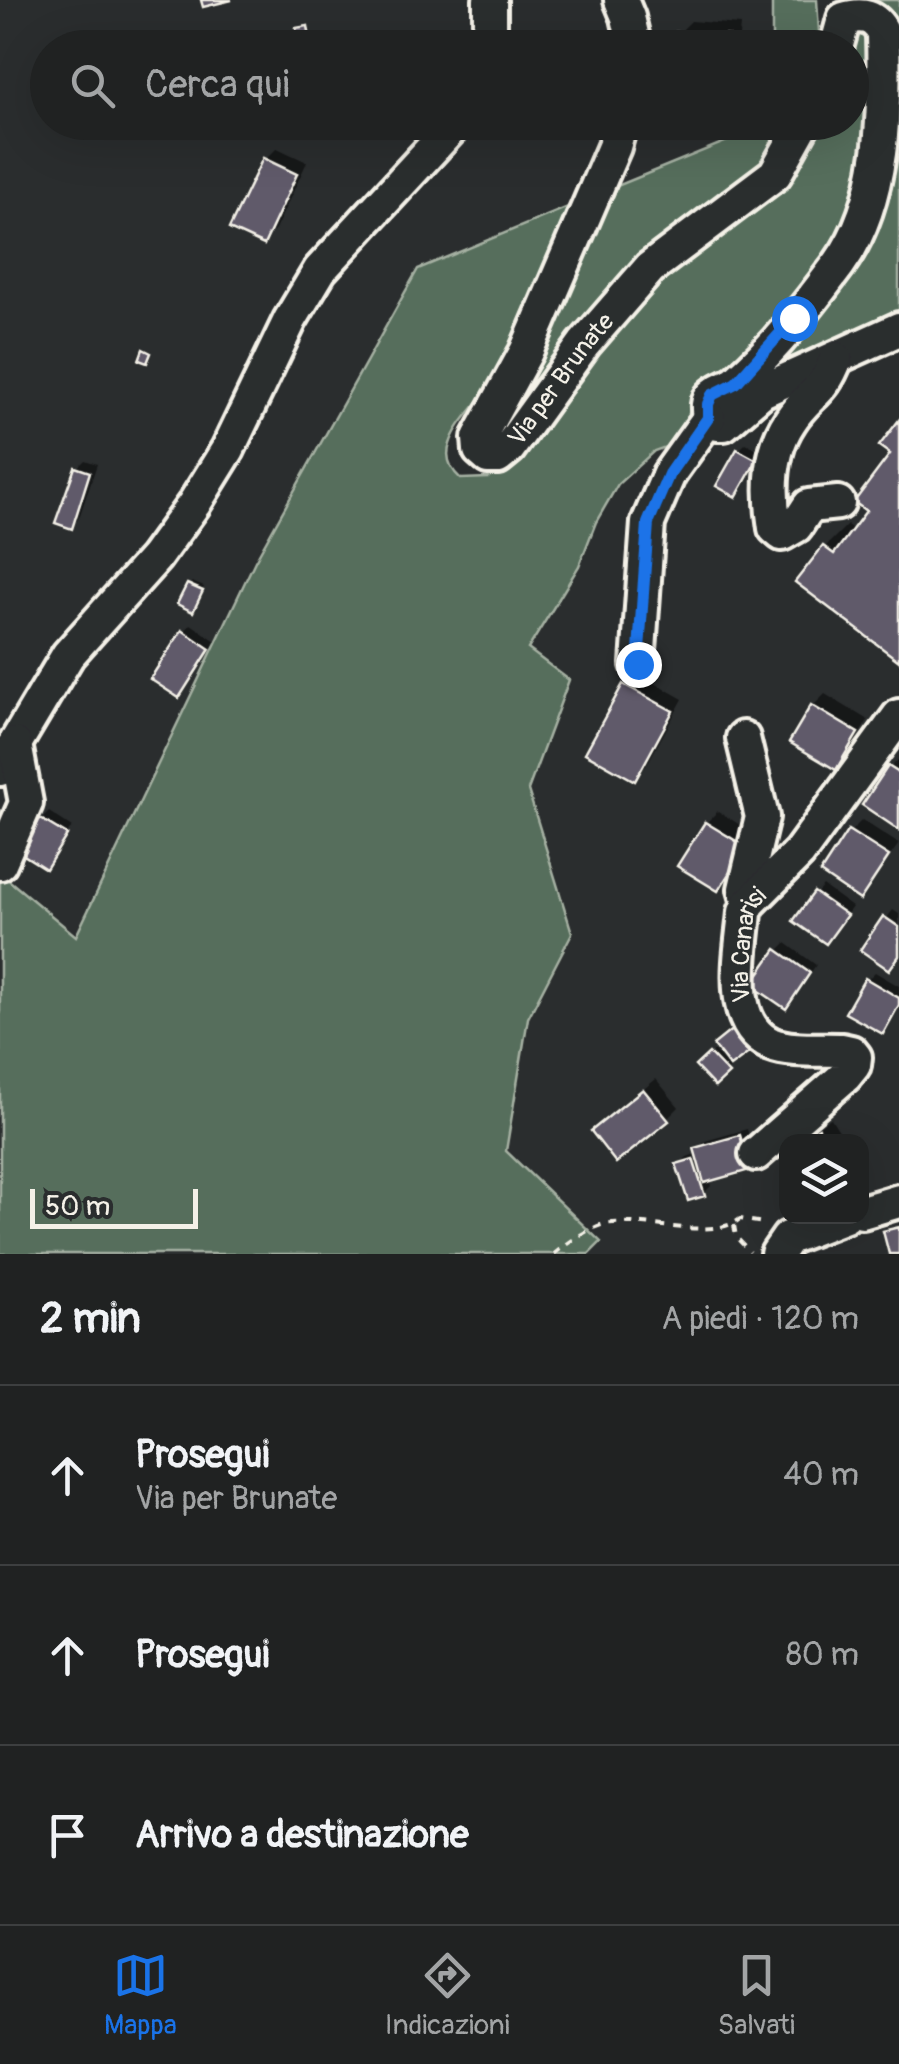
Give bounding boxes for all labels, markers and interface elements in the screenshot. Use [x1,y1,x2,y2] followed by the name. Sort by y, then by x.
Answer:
[30,30,869,140] search box
[65,58,120,113] icon: search
[145,61,290,109] text: Cerca qui
[772,296,818,342] route start
[502,306,621,452] street label: Via per Brunate
[616,642,662,688] route end
[725,881,773,1004] street label: Via Canarisi
[779,1134,869,1224] map controls
[779,1134,869,1224] button: layers
[30,1184,198,1228] scale bar
[45,1189,110,1224] text: 50 m
[40,1293,141,1345] text: 2 min
[661,1299,859,1339] text: A piedi · 120 m
[135,1431,269,1479] text: Prosegui
[40,1448,95,1503] icon: ahead
[783,1455,859,1495] text: 40 m
[135,1479,337,1519] text: Via per Brunate
[40,1628,95,1683] icon: ahead
[135,1631,269,1679] text: Prosegui
[786,1635,859,1675] text: 80 m
[40,1808,95,1863] icon: arrive
[135,1811,469,1859] text: Arrivo a destinazione
[104,1948,177,2043] tab: Mappa
[385,1948,510,2043] tab: Indicazioni
[718,1948,795,2043] tab: Salvati

